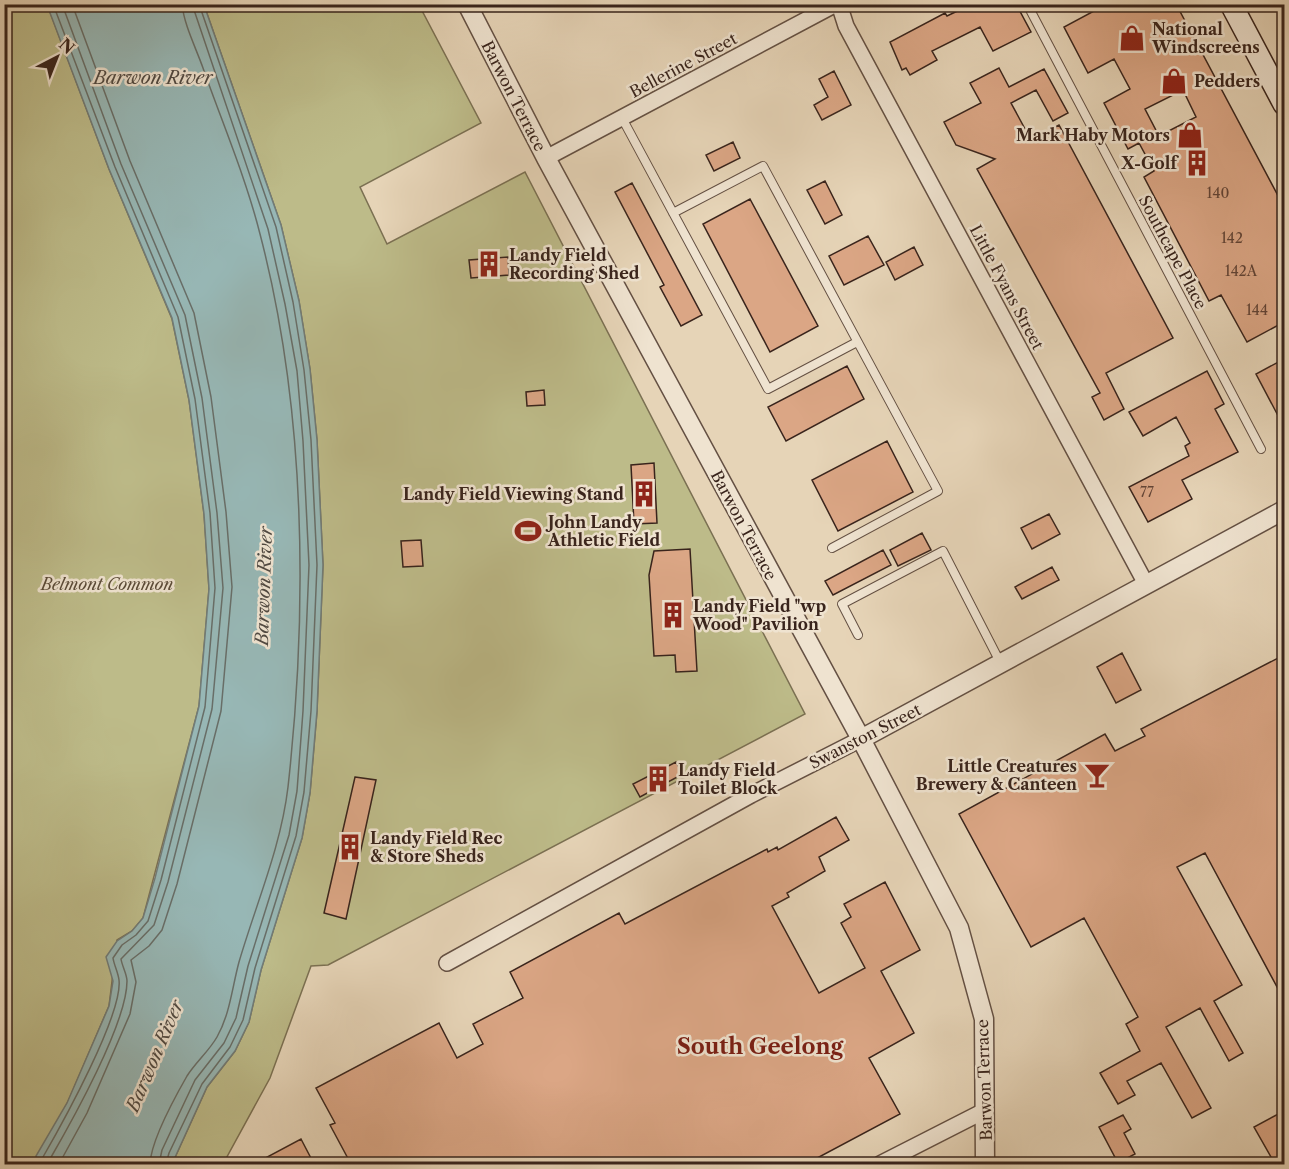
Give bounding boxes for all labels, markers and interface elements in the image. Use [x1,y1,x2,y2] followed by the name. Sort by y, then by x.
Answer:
[1151,19,1260,57] place label: National Windscreens
[1117,23,1147,53] shop icon: National Windscreens
[27,27,87,87] north arrow
[626,28,740,102] street label: Bellerine Street
[55,34,79,58] text: N
[478,37,550,155] street label: Barwon Terrace
[1159,66,1189,96] shop icon: Pedders
[91,67,214,89] water label: Barwon River
[1194,71,1260,91] place label: Pedders
[1175,120,1205,150] shop icon: Mark Haby Motors
[1016,125,1170,145] place label: Mark Haby Motors
[1182,148,1212,178] building icon: X-Golf
[1120,153,1179,173] place label: X-Golf
[1207,184,1230,202] house number: 140
[1135,192,1211,312] street label: Southcape Place
[966,221,1049,353] street label: Little Fyans Street
[1221,229,1243,247] house number: 142
[509,245,640,283] place label: Landy Field Recording Shed
[474,249,504,279] building icon: Landy Field Recording Shed
[1225,262,1258,280] house number: 142A
[1246,301,1268,319] house number: 144
[707,467,781,583] street label: Barwon Terrace
[629,479,659,509] building icon: Landy Field Viewing Stand
[1140,483,1154,501] house number: 77
[403,484,624,504] place label: Landy Field Viewing Stand
[545,512,660,550] place label: John Landy Athletic Field
[513,516,543,546] sports icon: John Landy Athletic Field
[251,524,277,648] water label: Barwon River
[39,574,173,594] park label: Belmont Common
[692,596,826,634] place label: Landy Field "wp Wood" Pavilion
[658,600,688,630] building icon: Landy Field "wp Wood" Pavilion
[806,699,924,773] street label: Swanston Street
[916,756,1077,794] place label: Little Creatures Brewery & Canteen
[678,760,778,798] place label: Landy Field Toilet Block
[1082,760,1112,790] bar icon: Little Creatures Brewery & Canteen
[643,764,673,794] building icon: Landy Field Toilet Block
[370,828,502,866] place label: Landy Field Rec & Store Sheds
[335,832,365,862] building icon: Landy Field Rec & Store Sheds
[121,995,189,1117] water label: Barwon River
[972,1019,996,1141] street label: Barwon Terrace
[677,1033,845,1060] district label: South Geelong

